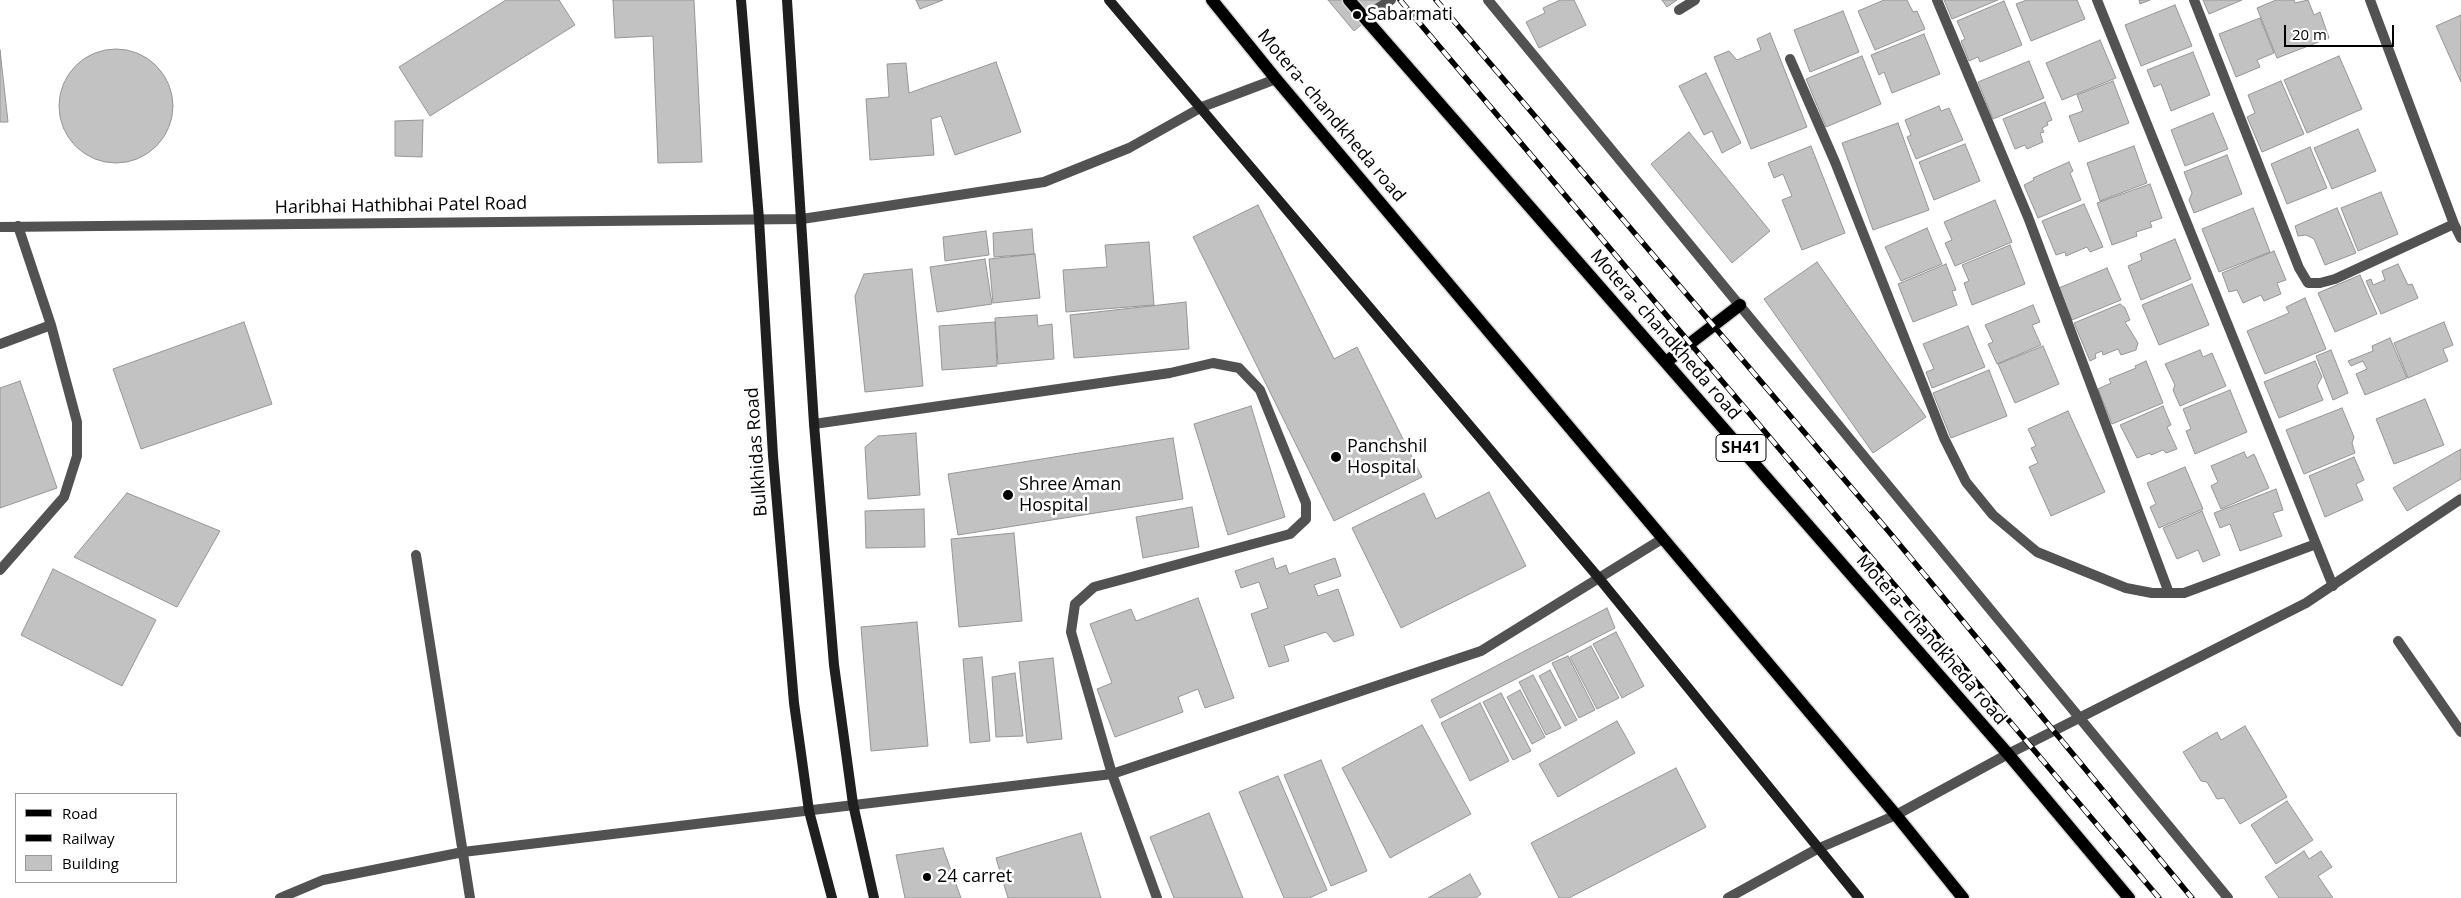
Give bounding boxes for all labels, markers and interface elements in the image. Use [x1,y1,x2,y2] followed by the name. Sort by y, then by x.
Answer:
[1367,4,1453,26] place label: Sabarmati
[1351,9,1363,21] marker: Sabarmati
[2286,15,2396,47] scale bar
[2292,24,2327,44] text: 20 m
[1252,25,1410,207] street label: Motera- chandkheda road
[275,193,527,219] street label: Haribhai Hathibhai Patel Road
[1585,245,1745,425] street label: Motera- chandkheda road
[742,387,772,517] street label: Bulkhidas Road
[1716,434,1766,462] road number: SH41
[1347,436,1427,478] place label: Panchshil Hospital
[1329,450,1343,464] marker: Panchshil Hospital
[1019,474,1121,516] place label: Shree Aman Hospital
[1001,488,1015,502] marker: Shree Aman Hospital
[1851,550,2011,730] street label: Motera- chandkheda road
[15,793,178,883] legend
[62,803,98,823] text: Road
[62,828,115,848] text: Railway
[62,853,119,873] text: Building
[937,866,1012,888] place label: 24 carret
[921,871,933,883] marker: 24 carret

